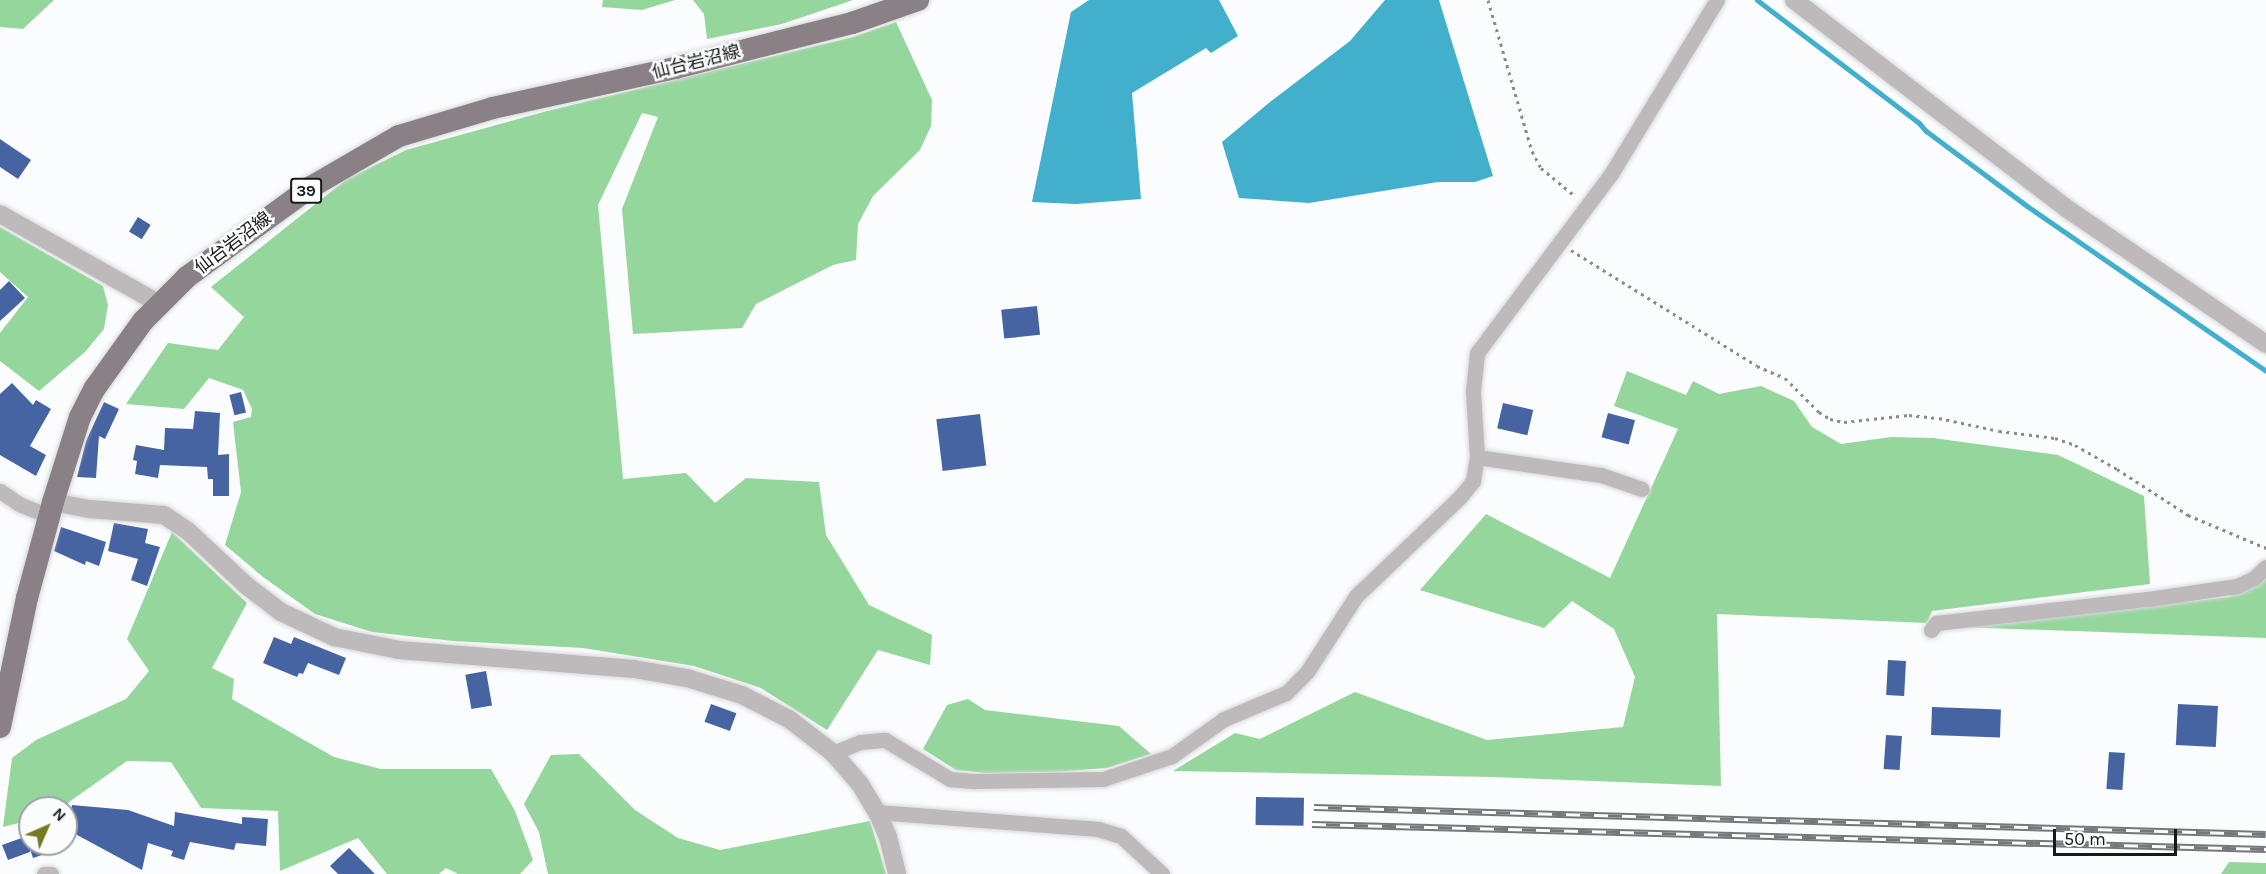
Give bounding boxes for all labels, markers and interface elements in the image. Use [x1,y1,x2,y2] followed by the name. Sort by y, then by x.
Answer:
[650,41,742,83] street label: 仙台岩沼線
[290,178,322,204] road number: 39
[191,207,275,279] street label: 仙台岩沼線
[18,796,78,856] north arrow
[49,804,70,825] text: N
[2056,817,2180,855] scale bar
[2064,828,2106,850] text: 50 m

